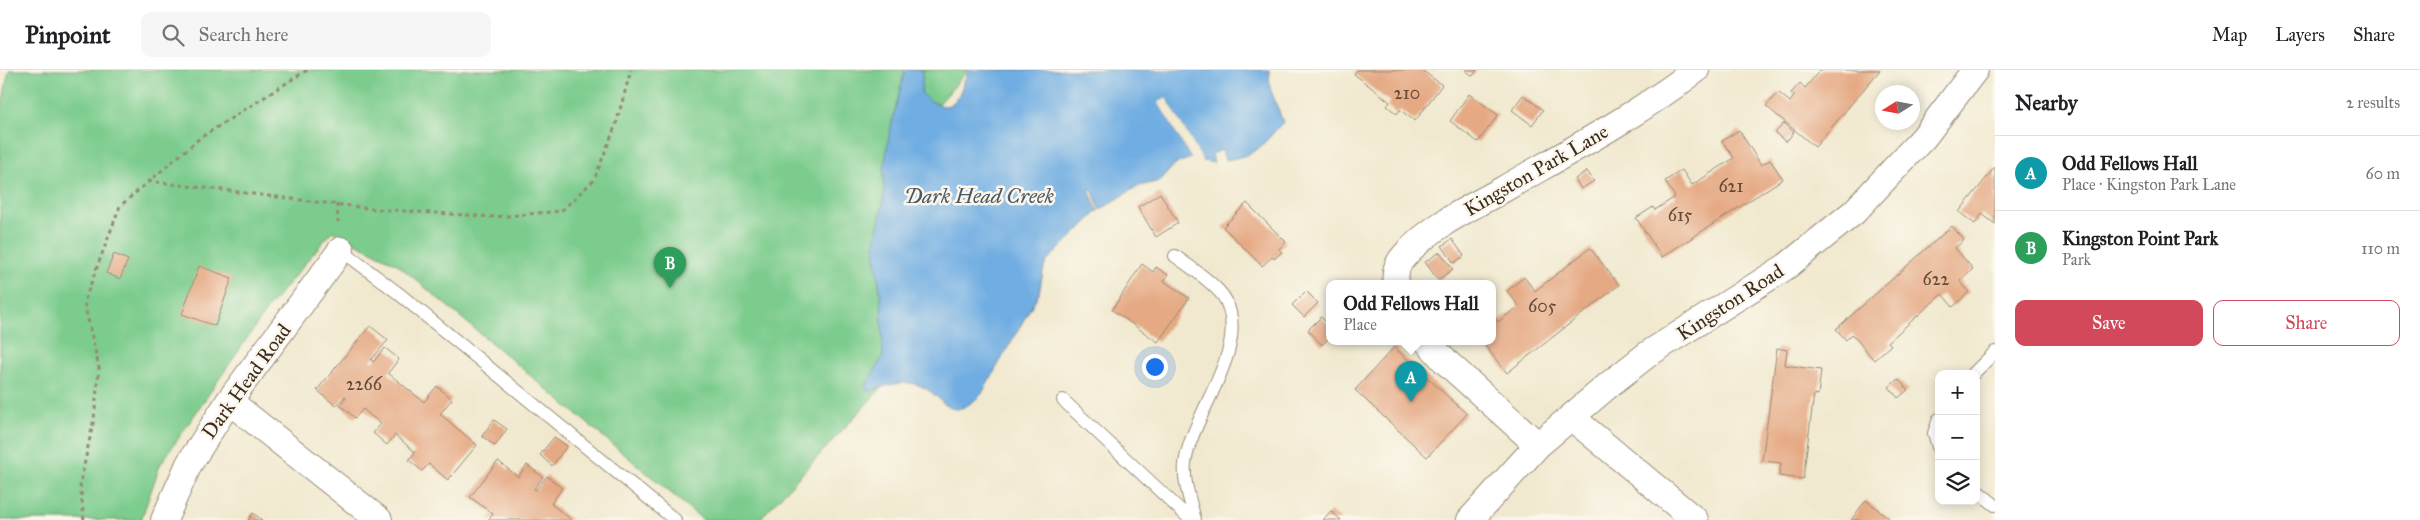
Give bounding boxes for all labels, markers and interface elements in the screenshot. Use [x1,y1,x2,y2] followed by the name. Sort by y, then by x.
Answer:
[141,12,491,57] search box
[25,20,111,50] text: Pinpoint
[159,21,187,49] icon: search
[199,23,289,46] text: Search here
[2212,24,2247,46] text: Map
[2275,24,2325,46] text: Layers
[2353,24,2395,46] text: Share
[1394,82,1420,104] house number: 210
[1875,85,1920,130] north arrow
[2015,90,2078,116] text: Nearby
[2346,93,2400,112] text: 2 results
[1460,119,1613,222] street label: Kingston Park Lane
[2062,152,2198,175] text: Odd Fellows Hall
[2026,164,2036,183] text: A
[2366,164,2400,183] text: 60 m
[1718,175,1744,197] house number: 621
[2062,175,2236,194] text: Place · Kingston Park Lane
[904,183,1054,209] water label: Dark Head Creek
[1668,204,1693,226] house number: 615
[2062,227,2218,250] text: Kingston Point Park
[2026,239,2036,258] text: B
[2361,239,2400,258] text: 110 m
[654,247,686,288] pin: B
[2062,250,2091,269] text: Park
[1672,259,1788,346] street label: Kingston Road
[1923,268,1950,290] house number: 622
[1326,280,1496,345] popup
[1343,292,1479,315] text: Odd Fellows Hall
[1528,295,1557,317] house number: 605
[2015,300,2203,346] button: Save
[2213,300,2400,346] button: Share
[1343,315,1377,334] text: Place
[196,319,296,443] street label: Dark Head Road
[1142,354,1168,380] your location
[1395,361,1427,402] pin: A
[1935,370,1980,505] map controls
[1935,370,1980,415] button: +
[346,373,383,395] house number: 2266
[1935,415,1980,460] button: −
[1935,460,1980,505] button: layers

